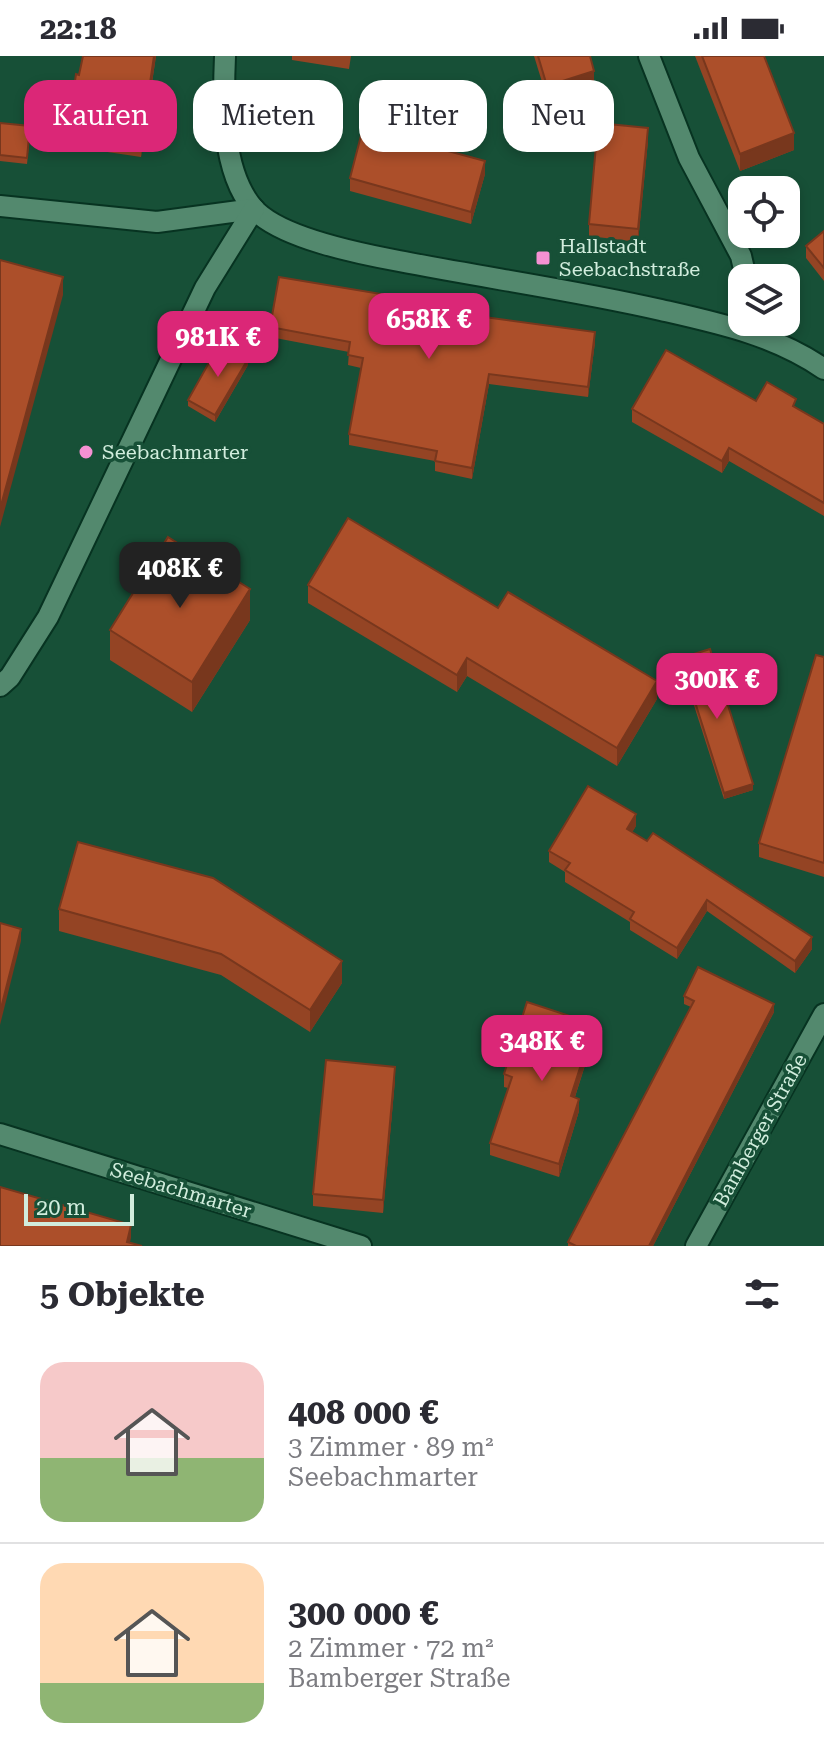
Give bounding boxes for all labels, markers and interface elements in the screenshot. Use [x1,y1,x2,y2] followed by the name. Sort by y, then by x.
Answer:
[40,11,117,46] text: 22:18
[24,80,177,152] chip: Kaufen
[193,80,343,152] chip: Mieten
[359,80,487,152] chip: Filter
[503,80,614,152] chip: Neu
[728,176,800,336] map controls
[728,176,800,248] button: locate
[559,234,700,281] place label: Hallstadt Seebachstraße
[534,249,552,267] marker: Hallstadt Seebachstraße
[728,264,800,336] button: layers
[364,293,494,361] pin: 658K €
[386,304,472,334] text: 658K €
[153,311,283,379] pin: 981K €
[175,322,261,352] text: 981K €
[102,440,248,464] place label: Seebachmarter
[77,443,95,461] marker: Seebachmarter
[115,542,245,610] pin: 408K €
[137,553,223,583] text: 408K €
[652,653,782,721] pin: 300K €
[674,664,760,694] text: 300K €
[477,1015,607,1083] pin: 348K €
[499,1026,585,1056] text: 348K €
[708,1049,812,1211] street label: Bamberger Straße
[108,1157,254,1223] street label: Seebachmarter
[24,1190,134,1226] scale bar
[36,1195,86,1220] text: 20 m
[740,1272,784,1316] icon: filters
[40,1274,205,1314] text: 5 Objekte
[288,1392,438,1432] text: 408 000 €
[104,1394,200,1490] icon: home
[288,1432,494,1462] text: 3 Zimmer · 89 m²
[288,1462,478,1492] text: Seebachmarter
[288,1593,438,1633] text: 300 000 €
[104,1595,200,1691] icon: home
[288,1633,494,1663] text: 2 Zimmer · 72 m²
[288,1663,510,1693] text: Bamberger Straße

